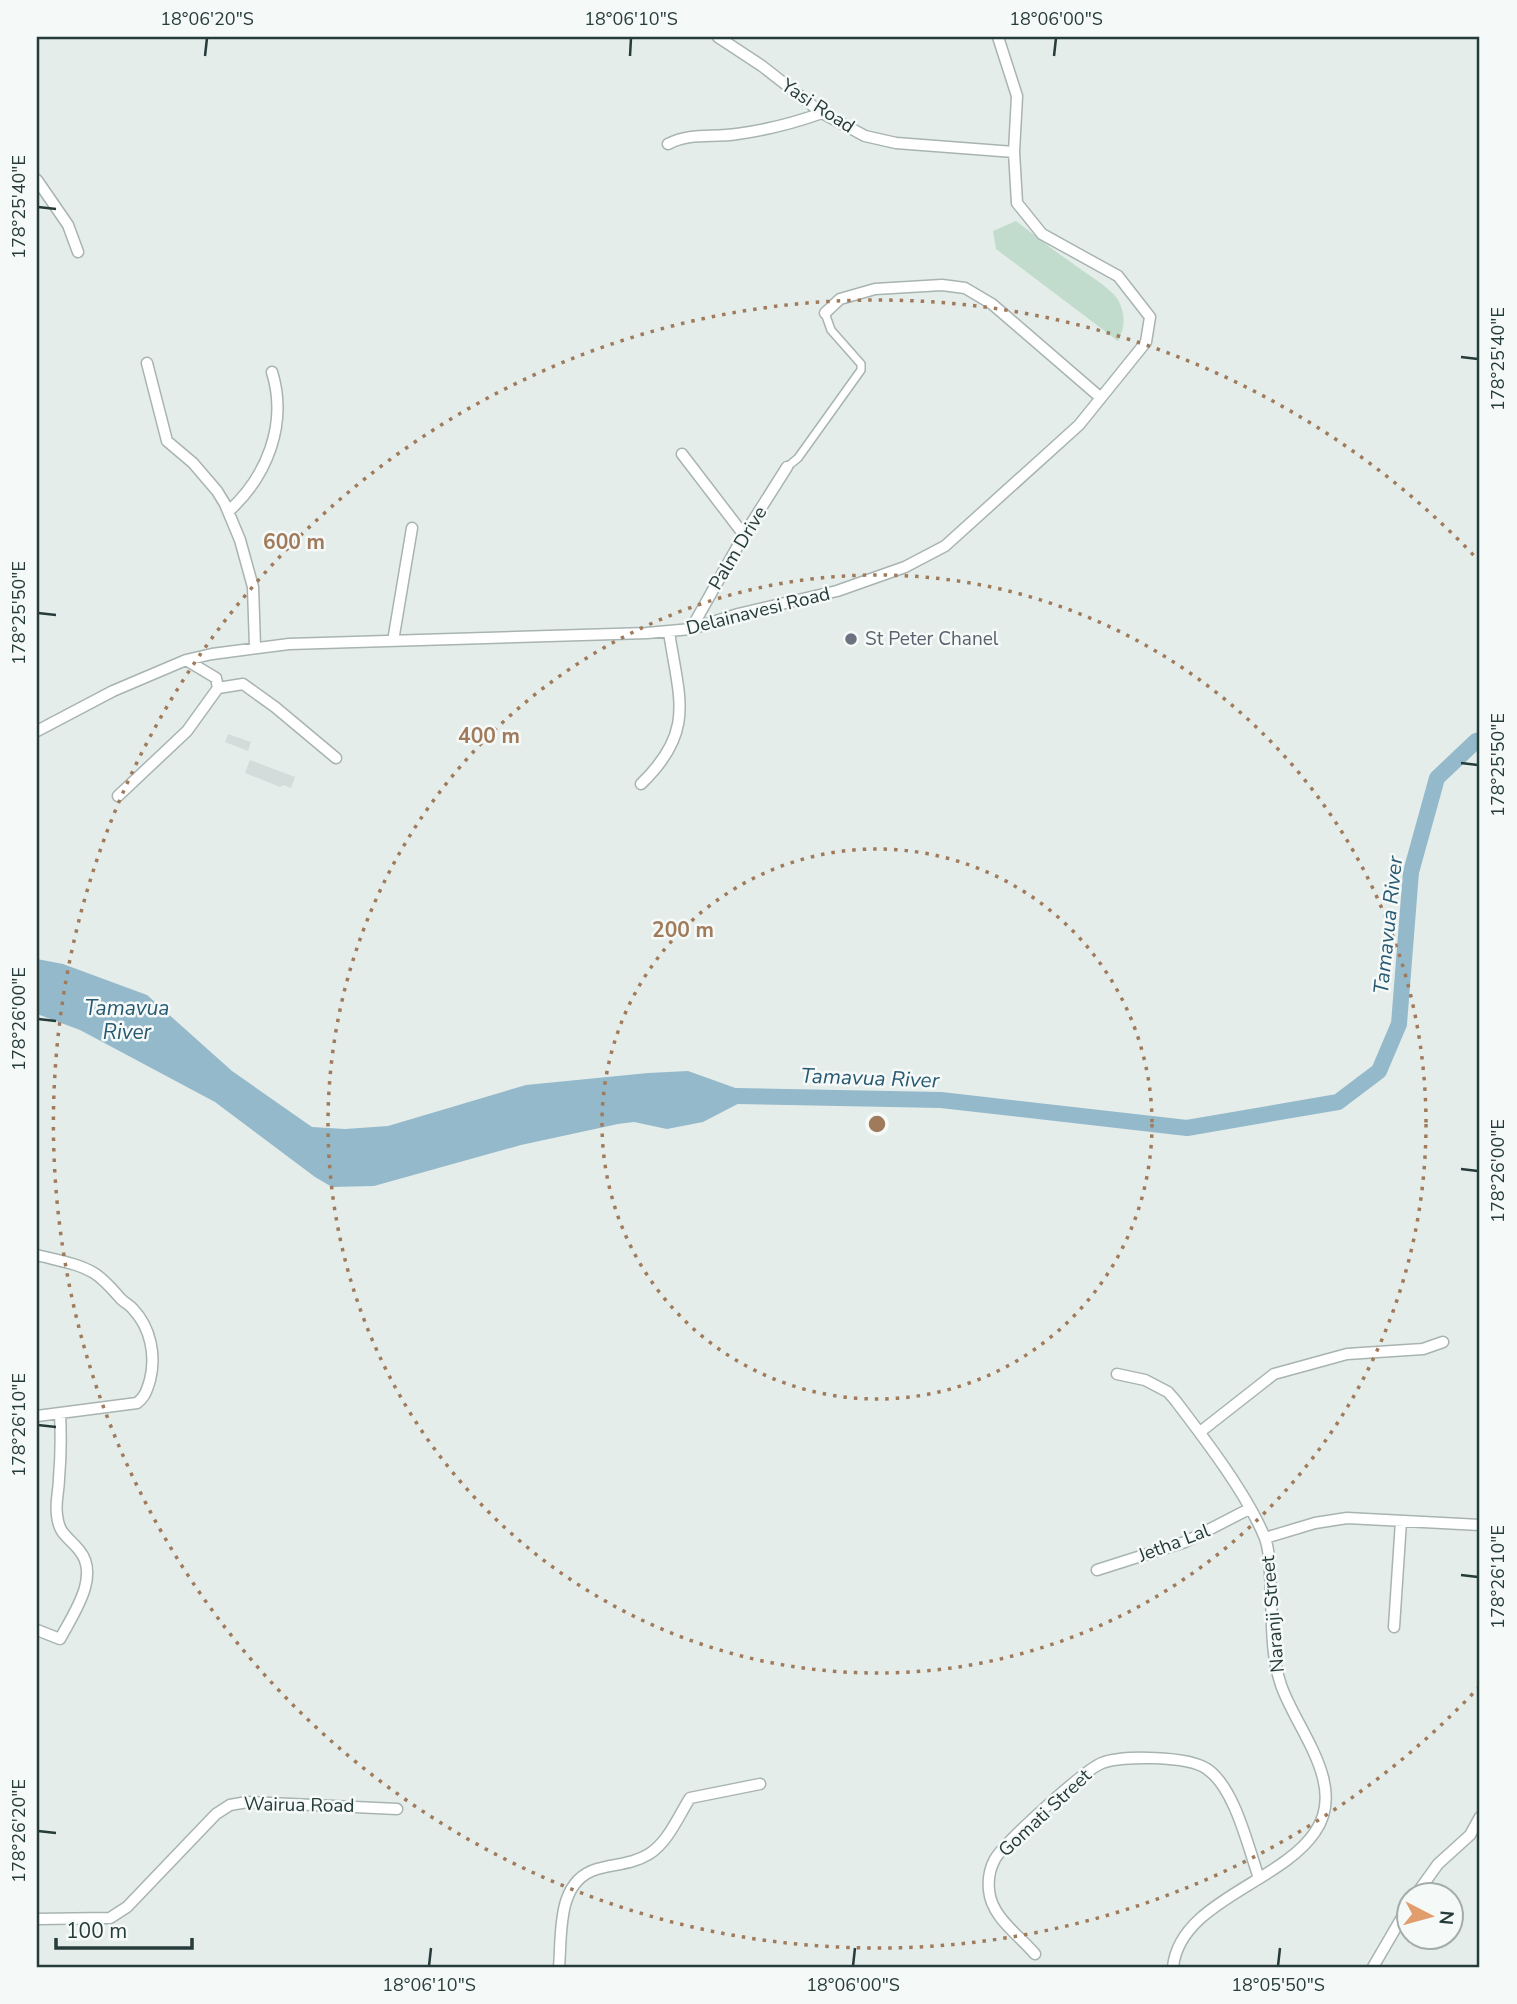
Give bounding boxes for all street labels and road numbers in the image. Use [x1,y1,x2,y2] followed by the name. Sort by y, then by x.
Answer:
[775,72,860,139] street label: Yasi Road
[703,501,773,595] street label: Palm Drive
[683,581,833,641] street label: Delainavesi Road
[1134,1517,1214,1569] street label: Jetha Lal
[1255,1554,1291,1674] street label: Naranji Street
[993,1763,1097,1863] street label: Gomati Street
[243,1791,355,1819] street label: Wairua Road

